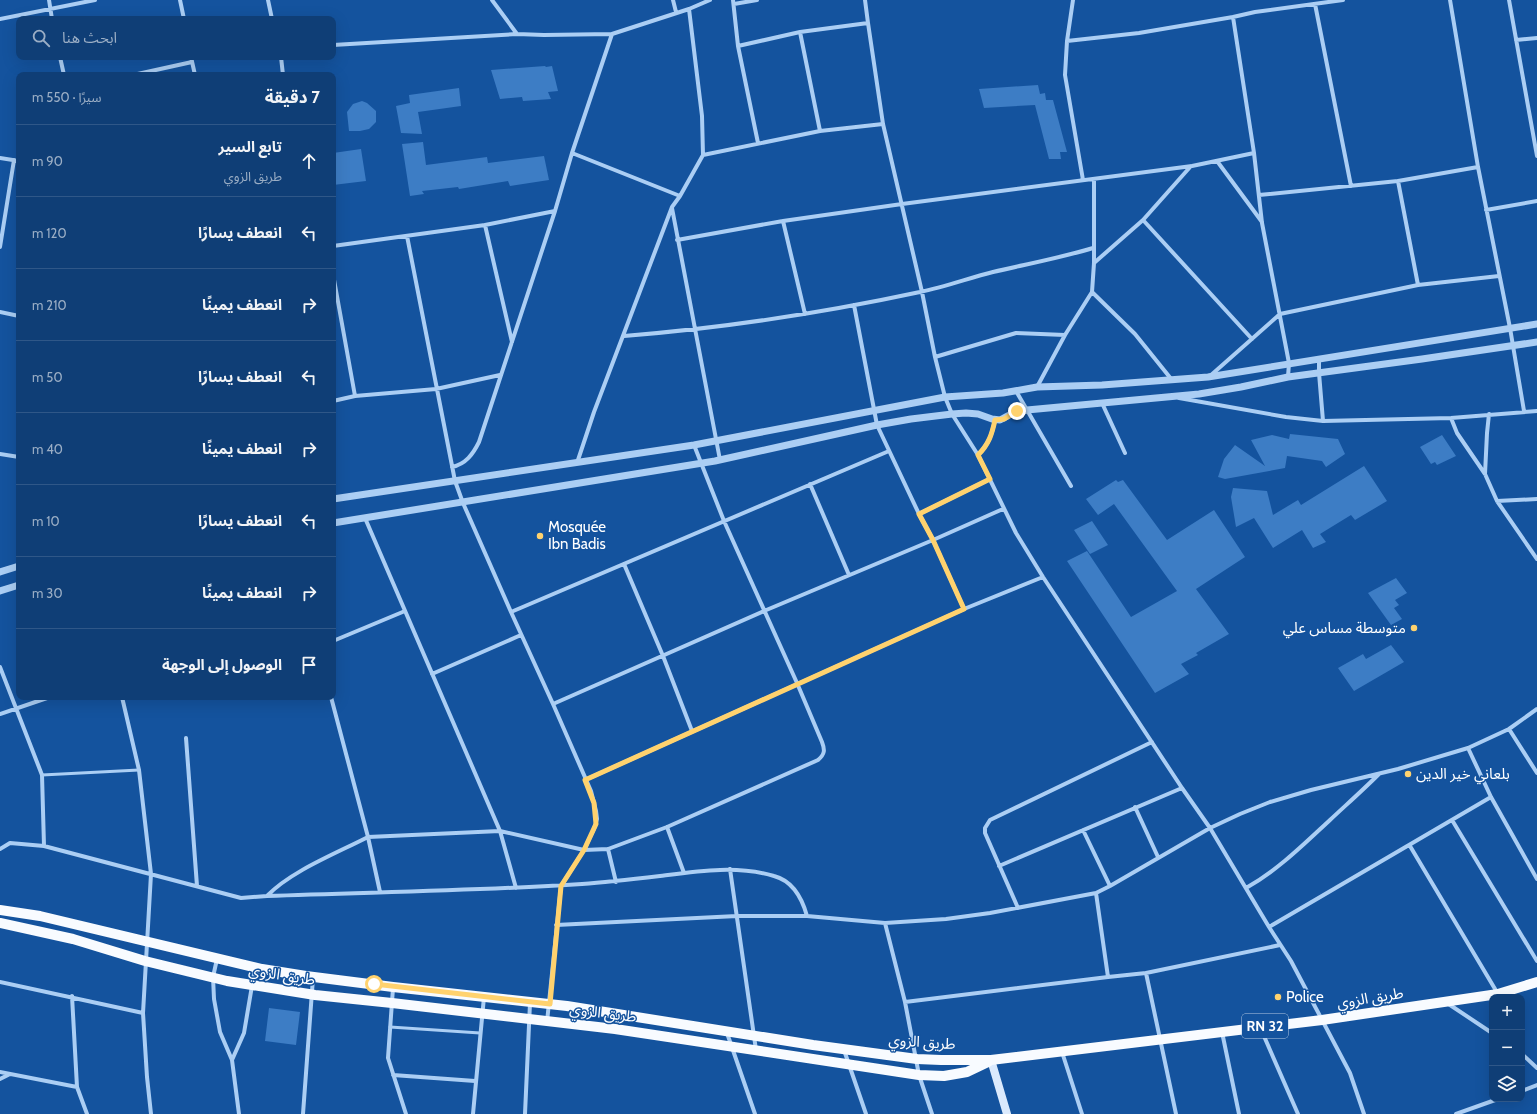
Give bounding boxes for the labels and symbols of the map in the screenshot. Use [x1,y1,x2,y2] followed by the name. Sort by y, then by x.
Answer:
[1008,402,1026,420] route end
[548,518,606,553] place label: Mosquée Ibn Badis
[535,531,545,541] marker: Mosquée Ibn Badis
[1283,619,1406,639] place label: متوسطة مساس علي
[1409,623,1419,633] marker: متوسطة مساس علي
[1416,765,1510,785] place label: بلعاني خير الدين
[1403,769,1413,779] marker: بلعاني خير الدين
[247,961,317,992] street label: طريق الزوي
[365,975,383,993] route start
[1335,984,1405,1015] street label: طريق الزوي
[1286,988,1324,1006] place label: Police
[1273,992,1283,1002] marker: Police
[568,1000,637,1028] street label: طريق الزوي
[1242,1014,1288,1038] road number: RN 32
[888,1031,956,1056] street label: طريق الزوي

